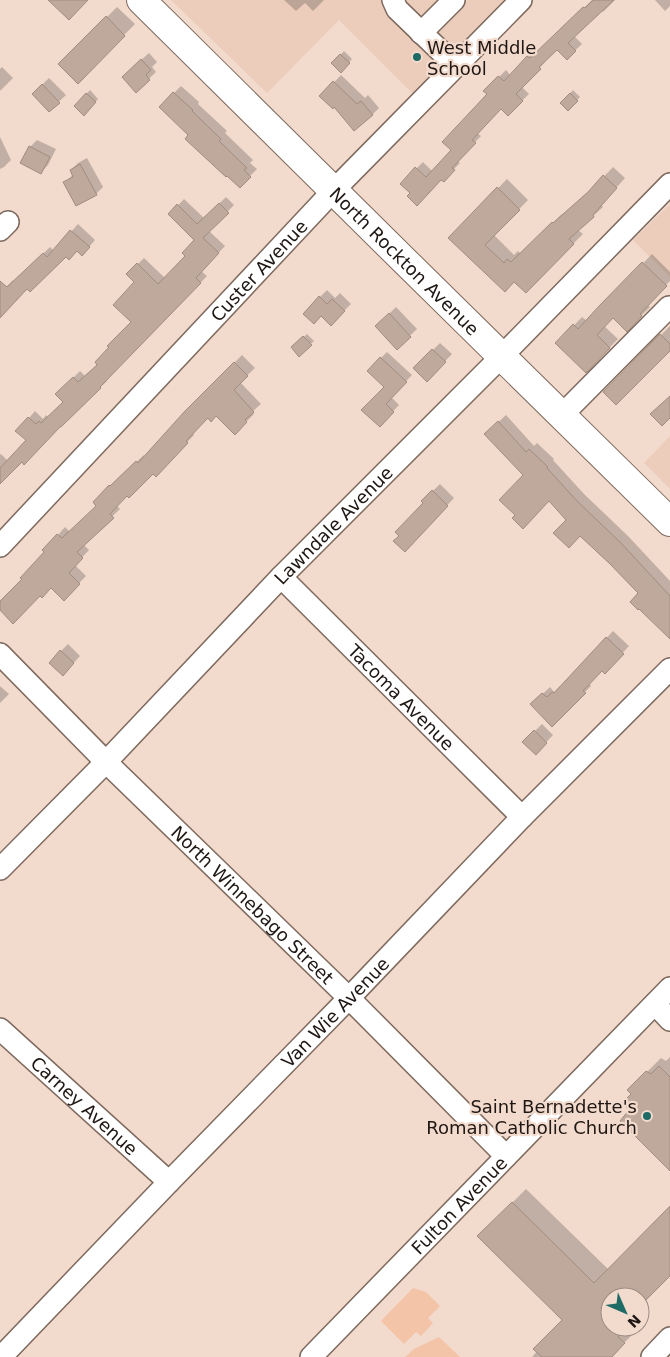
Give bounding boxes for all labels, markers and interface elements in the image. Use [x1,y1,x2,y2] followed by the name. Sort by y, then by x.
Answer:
[427,37,536,79] place label: West Middle School
[411,51,423,63] marker: West Middle School
[326,183,484,339] street label: North Rockton Avenue
[206,215,311,326] street label: Custer Avenue
[270,461,397,588] street label: Lawndale Avenue
[343,639,459,754] street label: Tacoma Avenue
[167,821,338,988] street label: North Winnebago Street
[277,953,393,1072] street label: Van Wie Avenue
[27,1052,142,1159] street label: Carney Avenue
[426,1096,637,1138] place label: Saint Bernadette's Roman Catholic Church
[641,1110,653,1122] marker: Saint Bernadette's Roman Catholic Church
[407,1152,511,1258] street label: Fulton Avenue
[600,1287,650,1337] north arrow
[624,1311,644,1331] text: N

